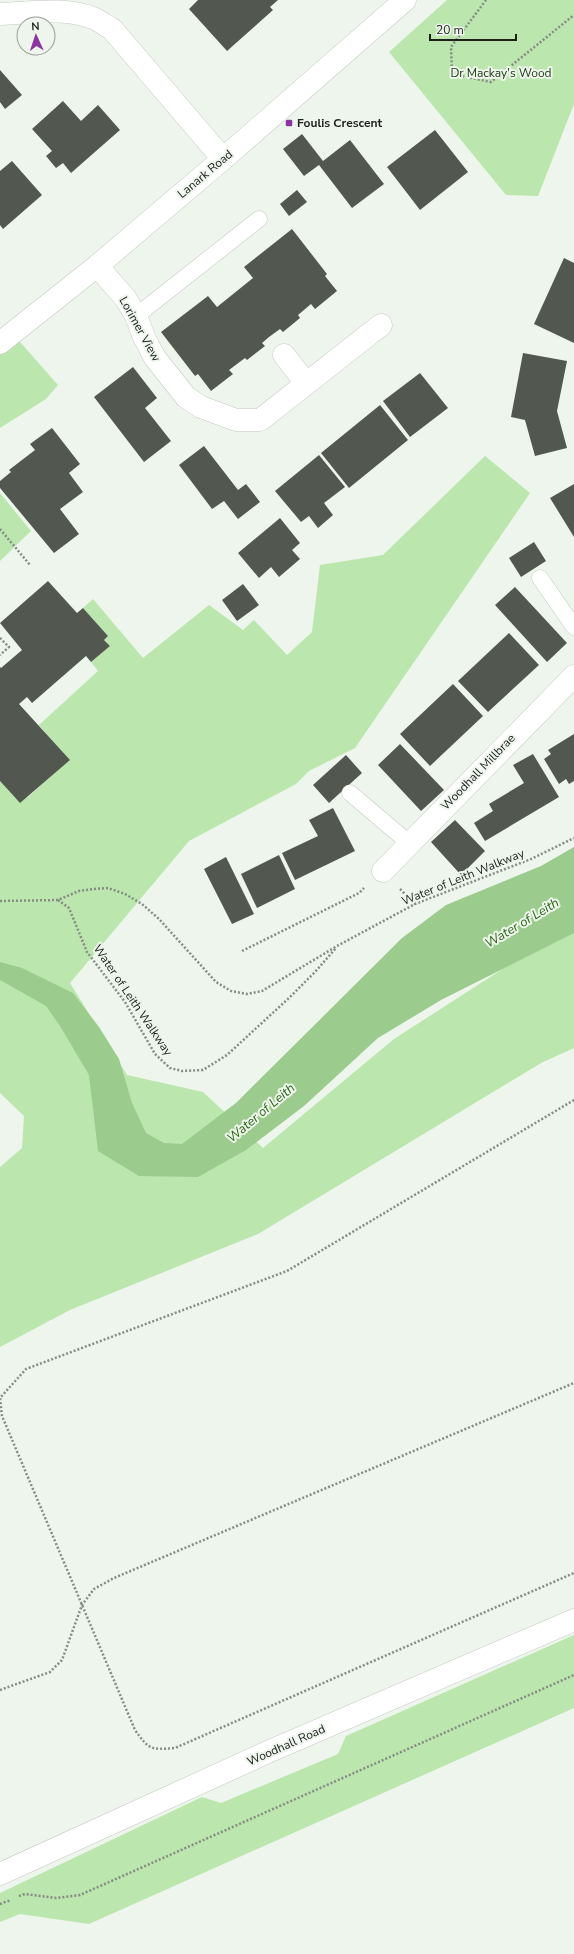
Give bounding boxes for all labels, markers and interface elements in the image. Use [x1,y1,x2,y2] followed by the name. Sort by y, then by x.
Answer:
[16,16,56,56] north arrow
[430,16,516,42] scale bar
[31,19,40,34] text: N
[436,22,464,38] text: 20 m
[450,65,552,81] park label: Dr Mackay's Wood
[297,115,383,131] place label: Foulis Crescent
[284,118,294,128] marker: Foulis Crescent
[174,146,236,202] street label: Lanark Road
[116,294,164,364] street label: Lorimer View
[437,730,519,814] street label: Woodhall Millbrae
[399,845,527,909] street label: Water of Leith Walkway
[482,894,562,952] water label: Water of Leith
[90,941,177,1059] street label: Water of Leith Walkway
[223,1079,299,1147] water label: Water of Leith
[244,1721,328,1769] street label: Woodhall Road

